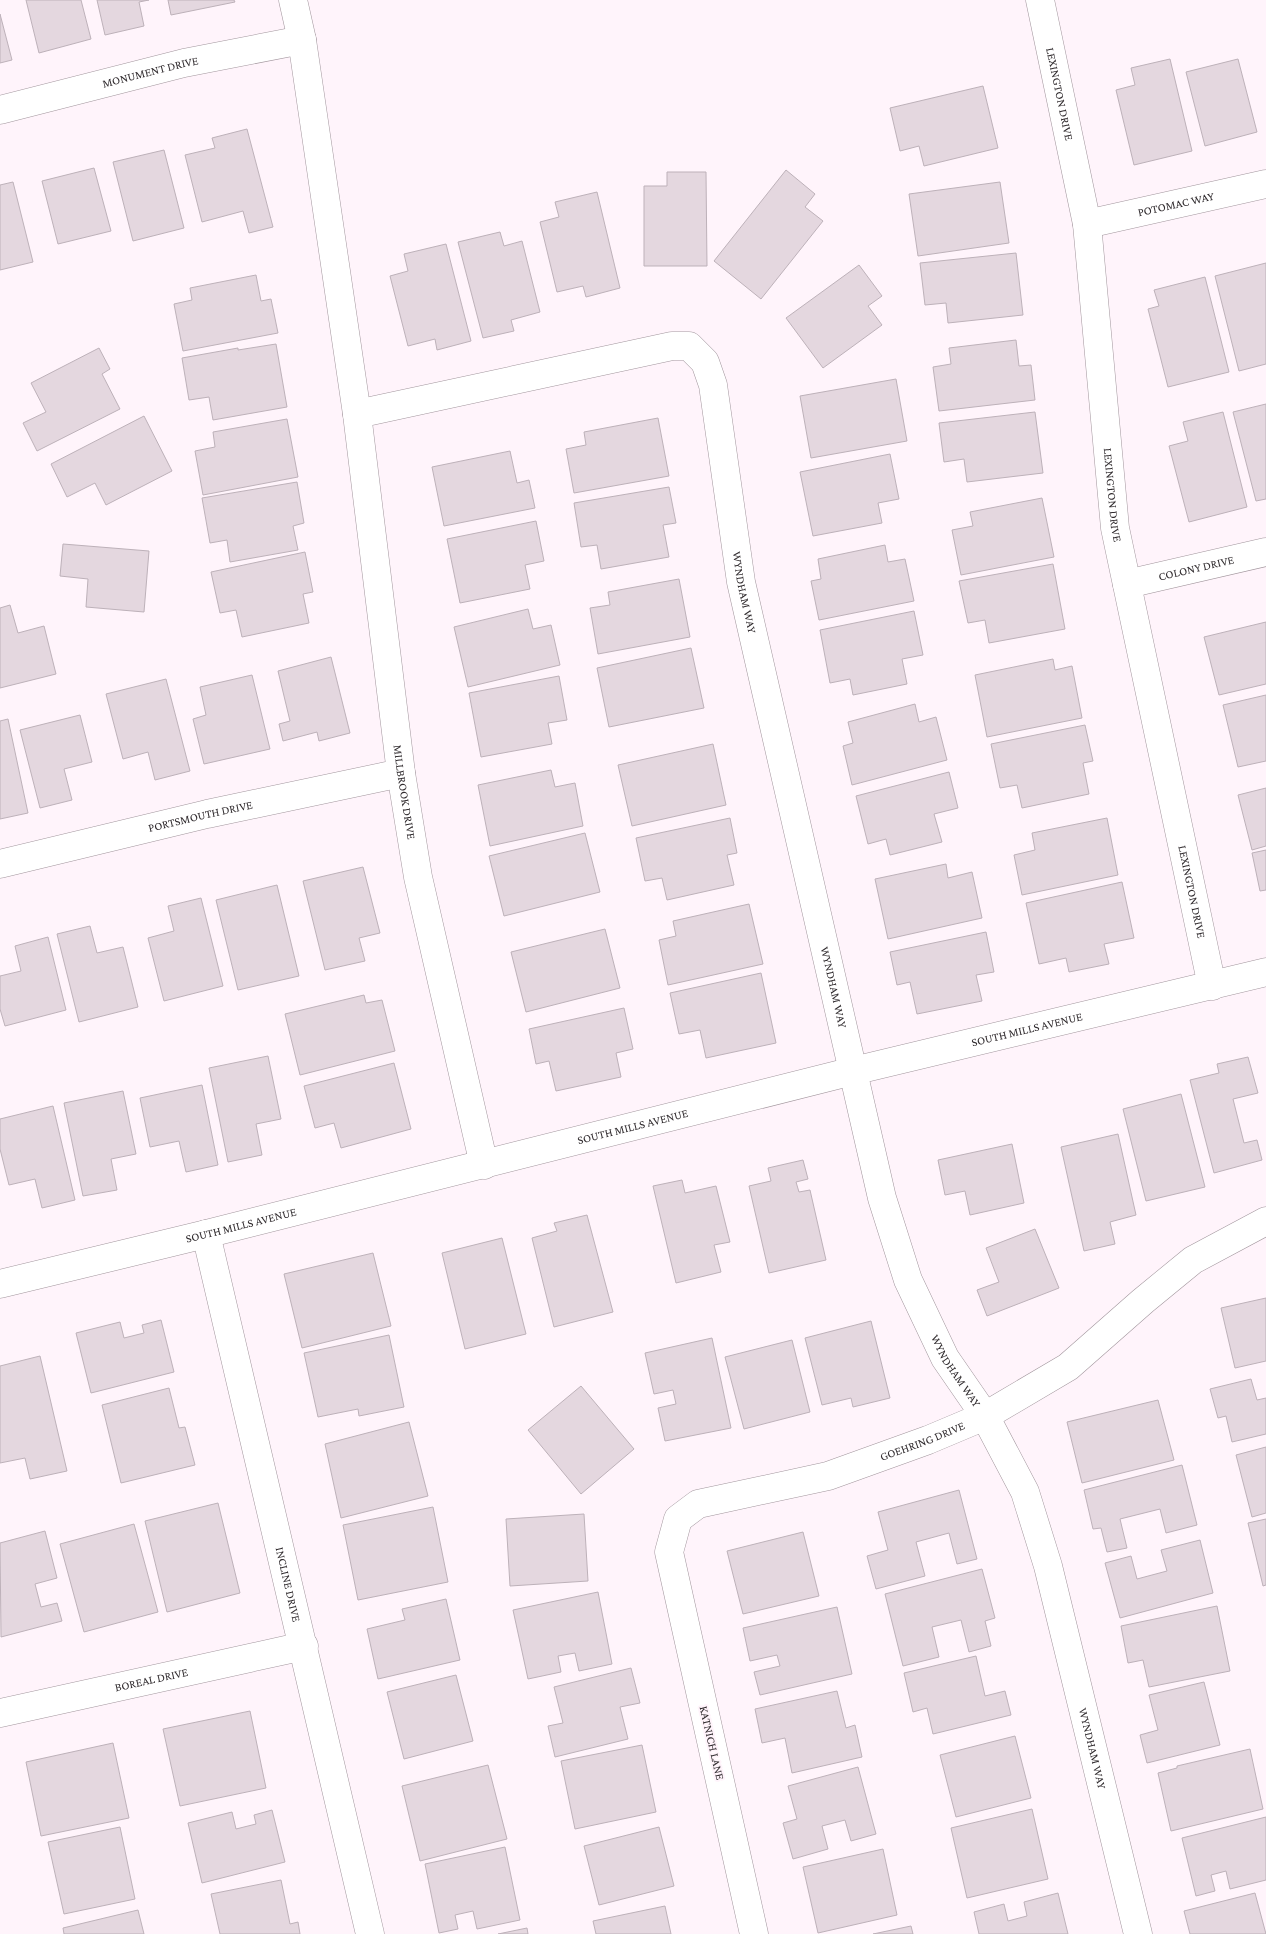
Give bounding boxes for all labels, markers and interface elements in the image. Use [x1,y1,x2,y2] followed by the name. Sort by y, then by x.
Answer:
[1043,46,1076,142] street label: LEXINGTON DRIVE
[101,53,200,91] street label: MONUMENT DRIVE
[1136,189,1216,219] street label: POTOMAC WAY
[1101,447,1125,544] street label: LEXINGTON DRIVE
[730,551,760,635] street label: WYNDHAM WAY
[1157,552,1236,584] street label: COLONY DRIVE
[391,744,419,841] street label: MILLBROOK DRIVE
[147,797,254,835] street label: PORTSMOUTH DRIVE
[1175,844,1209,940] street label: LEXINGTON DRIVE
[818,945,850,1030] street label: WYNDHAM WAY
[970,1009,1084,1049] street label: SOUTH MILLS AVENUE
[576,1106,690,1147] street label: SOUTH MILLS AVENUE
[184,1204,298,1246] street label: SOUTH MILLS AVENUE
[928,1332,984,1410] street label: WYNDHAM WAY
[878,1418,967,1464] street label: GOEHRING DRIVE
[273,1546,304,1624] street label: INCLINE DRIVE
[113,1665,190,1694] street label: BOREAL DRIVE
[697,1705,727,1782] street label: KATNICH LANE
[1076,1706,1109,1791] street label: WYNDHAM WAY

